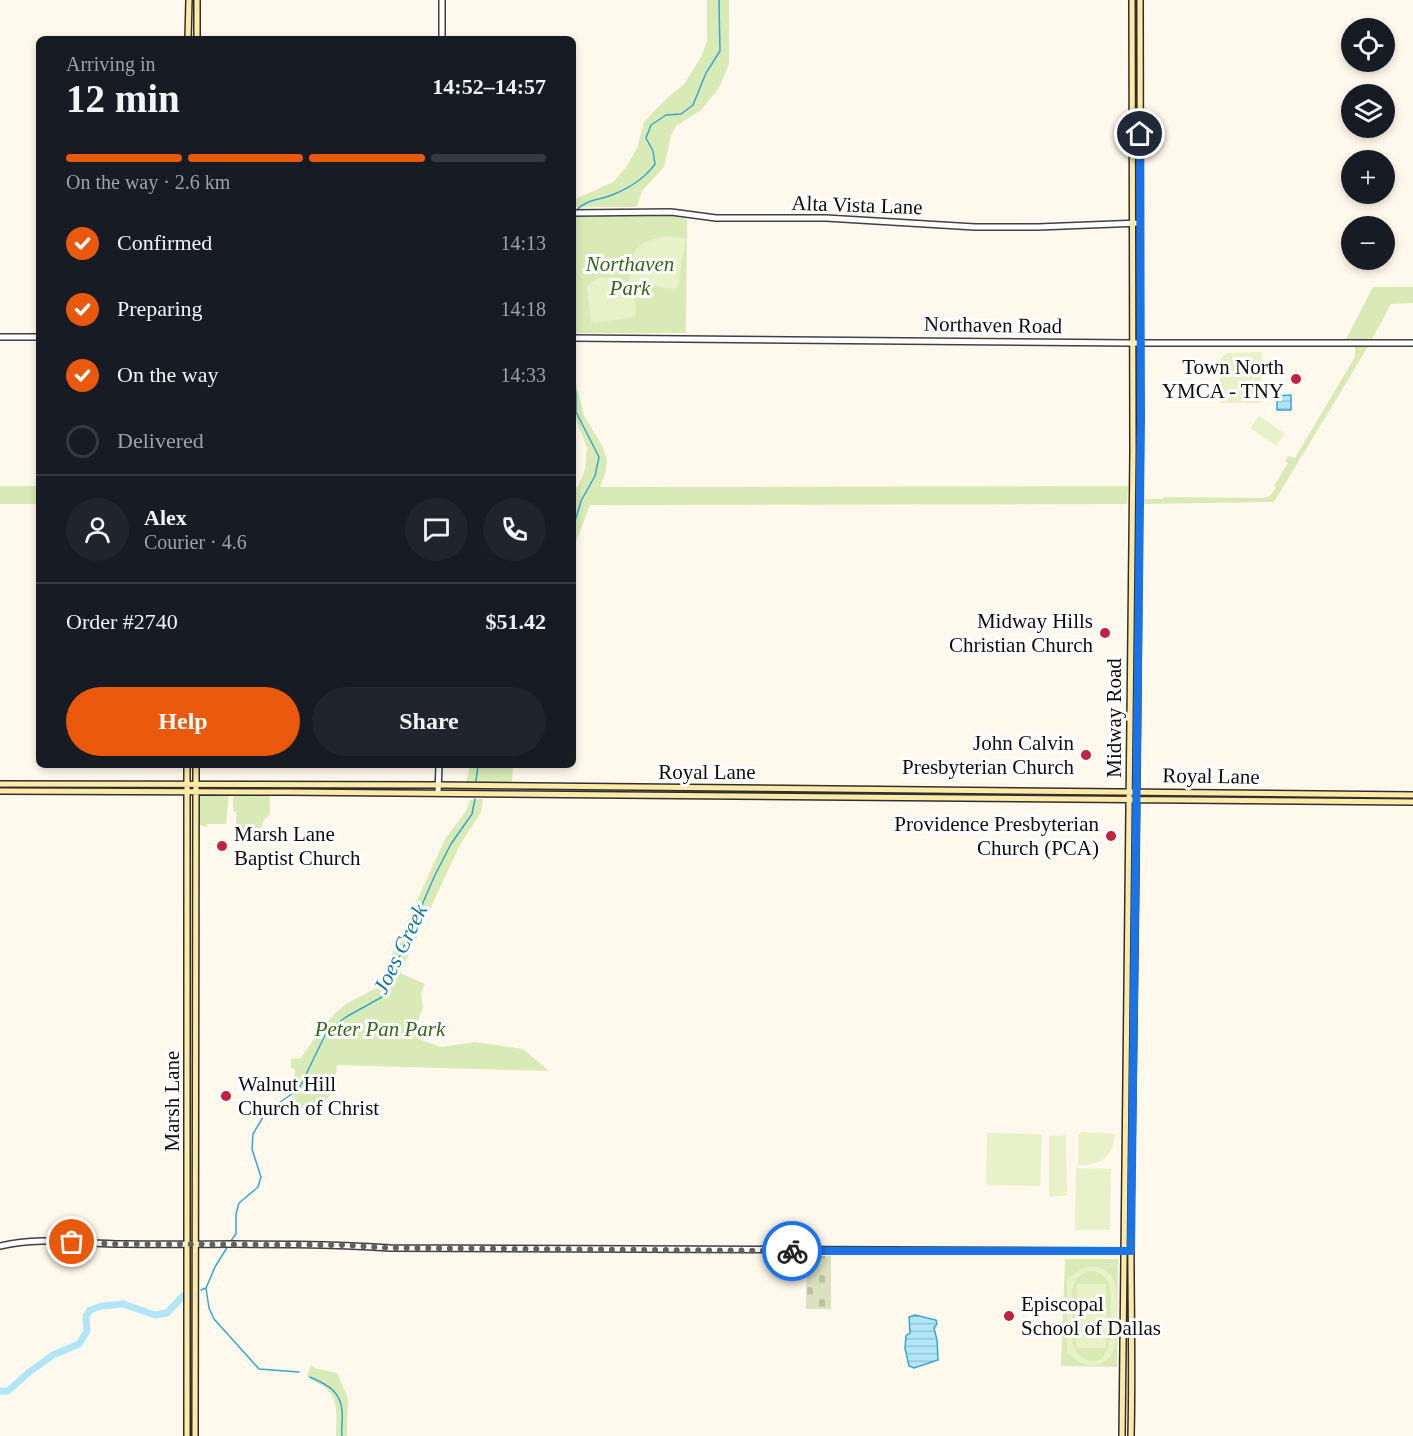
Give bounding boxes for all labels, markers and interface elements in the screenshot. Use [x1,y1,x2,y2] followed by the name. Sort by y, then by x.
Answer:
[1341,18,1395,270] map controls
[1341,18,1395,72] button: locate
[66,53,155,75] text: Arriving in
[432,74,546,99] text: 14:52–14:57
[66,77,180,120] text: 12 min
[1341,84,1395,138] button: layers
[1114,108,1165,159] pin
[1123,117,1156,150] icon: home
[1341,150,1395,204] button: +
[66,171,230,193] text: On the way · 2.6 km
[791,191,923,219] street label: Alta Vista Lane
[1341,216,1395,270] button: −
[66,227,99,260] icon: check
[117,230,212,255] text: Confirmed
[500,232,546,254] text: 14:13
[585,252,674,300] park label: Northaven Park
[66,293,99,326] icon: check
[117,296,203,321] text: Preparing
[500,298,546,320] text: 14:18
[924,312,1063,338] street label: Northaven Road
[1162,355,1284,403] place label: Town North YMCA - TNY
[66,359,99,392] icon: check
[117,362,218,387] text: On the way
[500,364,546,386] text: 14:33
[1289,372,1303,386] marker: Town North YMCA - TNY
[117,428,204,453] text: Delivered
[66,498,129,561] button: person
[405,498,468,561] button: chat
[483,498,546,561] button: phone
[144,505,187,530] text: Alex
[144,531,247,553] text: Courier · 4.6
[66,609,178,634] text: Order #2740
[486,609,546,634] text: $51.42
[949,609,1093,657] place label: Midway Hills Christian Church
[1098,626,1112,640] marker: Midway Hills Christian Church
[1102,658,1126,778] street label: Midway Road
[66,687,300,756] button: Help
[312,687,546,756] button: Share
[902,731,1074,779] place label: John Calvin Presbyterian Church
[1079,748,1093,762] marker: John Calvin Presbyterian Church
[658,760,756,784] street label: Royal Lane
[1162,763,1260,789] street label: Royal Lane
[894,812,1099,860] place label: Providence Presbyterian Church (PCA)
[234,822,361,870] place label: Marsh Lane Baptist Church
[1104,829,1118,843] marker: Providence Presbyterian Church (PCA)
[215,839,229,853] marker: Marsh Lane Baptist Church
[368,899,433,998] water label: Joes Creek
[314,1017,446,1041] park label: Peter Pan Park
[160,1051,184,1151] street label: Marsh Lane
[238,1072,379,1120] place label: Walnut Hill Church of Christ
[219,1089,233,1103] marker: Walnut Hill Church of Christ
[46,1216,97,1267] pin
[762,1221,822,1281] courier
[55,1225,88,1258] icon: bag
[776,1235,809,1268] icon: bike
[1021,1292,1161,1340] place label: Episcopal School of Dallas
[1002,1309,1016,1323] marker: Episcopal School of Dallas

